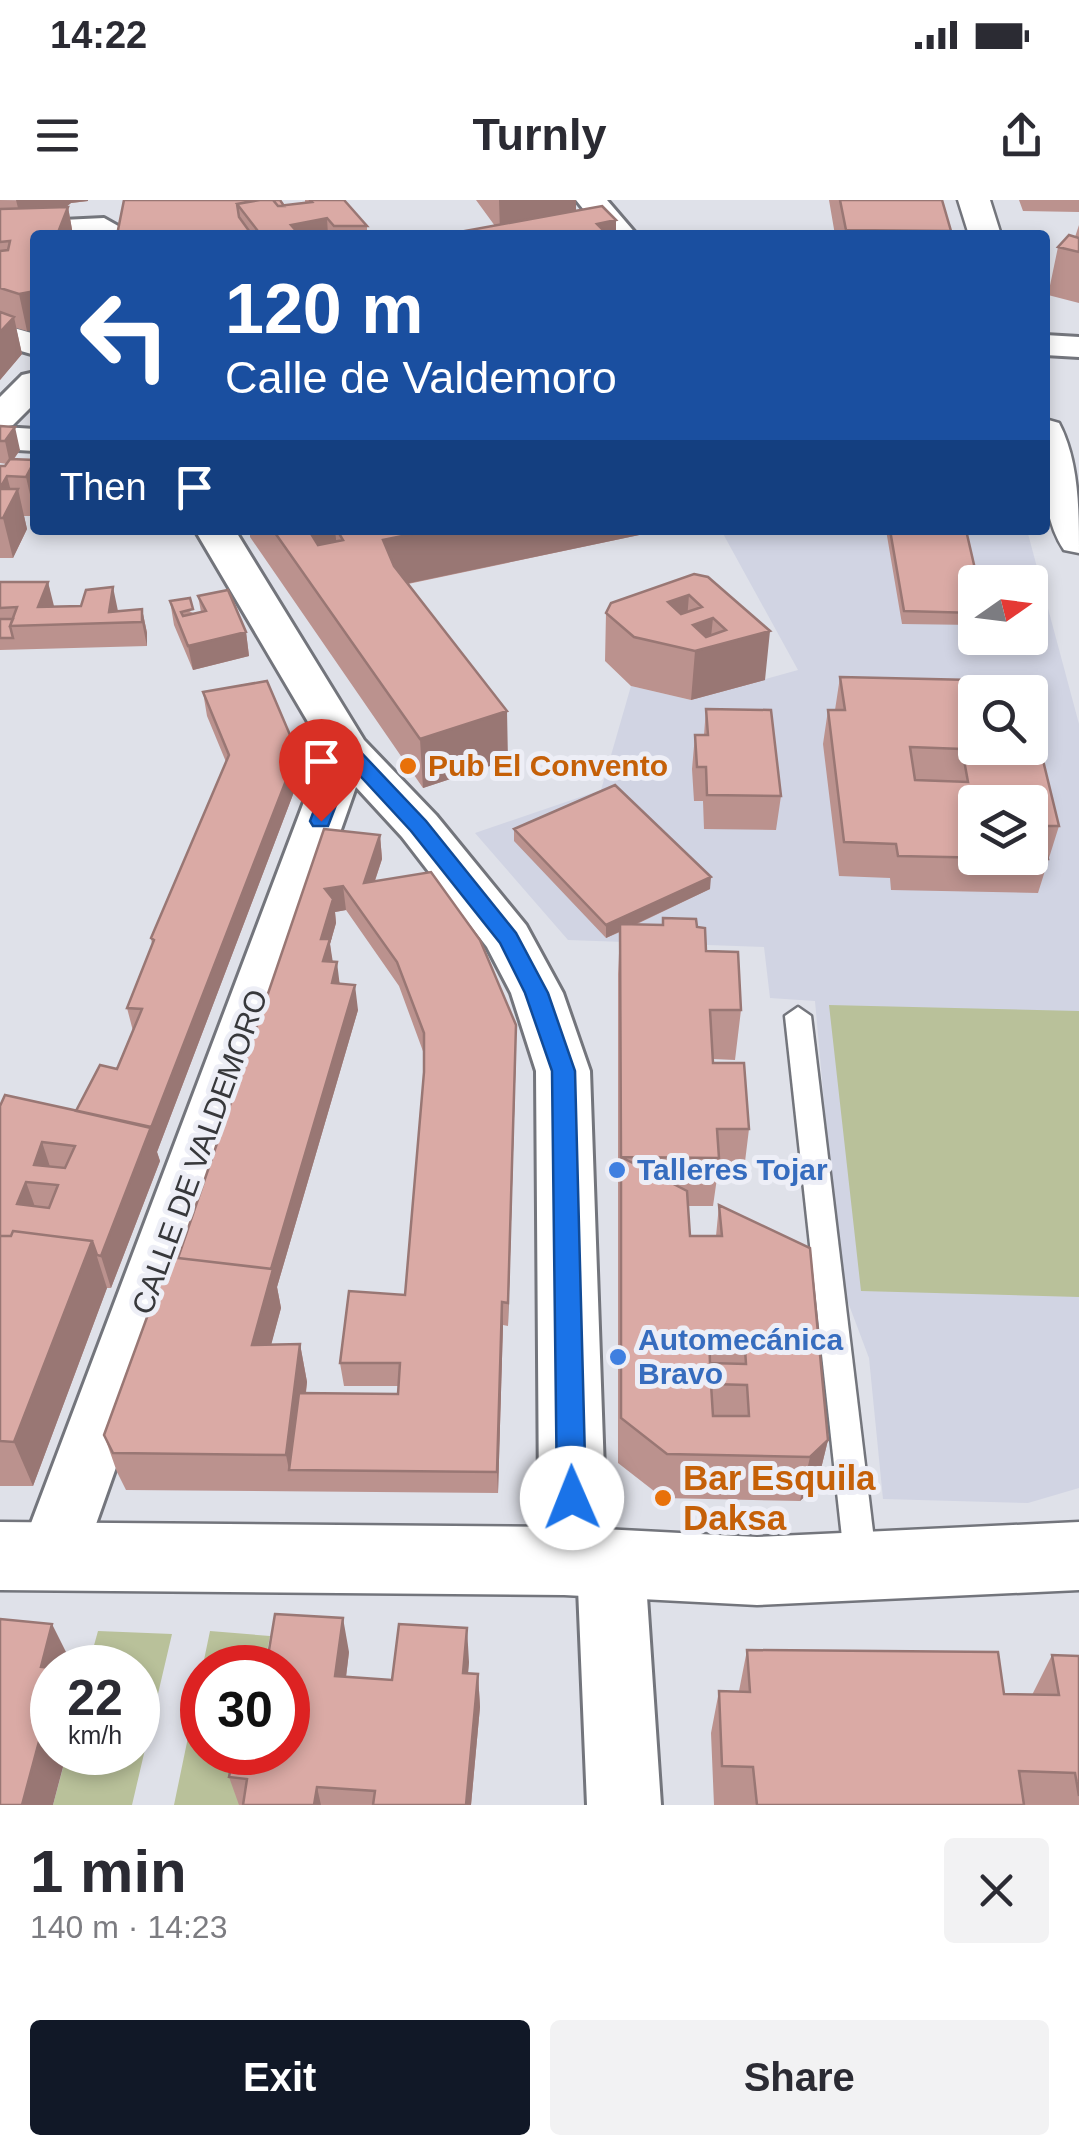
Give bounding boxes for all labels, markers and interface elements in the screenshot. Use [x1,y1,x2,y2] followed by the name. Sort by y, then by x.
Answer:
[50,14,147,56] text: 14:22
[30,108,85,163] icon: menu
[994,108,1049,163] icon: share
[472,109,607,160] text: Turnly
[60,270,190,400] icon: left
[225,270,423,348] text: 120 m
[225,352,617,403] text: Calle de Valdemoro
[167,460,222,515] icon: arrive
[60,466,147,508] text: Then
[958,565,1048,655] north arrow
[958,565,1048,875] map controls
[958,675,1048,765] button: search
[279,719,364,822] pin
[294,734,349,789] icon: arrive
[428,749,668,782] place label: Pub El Convento
[397,755,419,777] marker: Pub El Convento
[958,785,1048,875] button: layers
[125,985,274,1319] street label: CALLE DE VALDEMORO
[637,1153,828,1186] place label: Talleres Tojar
[606,1159,628,1181] marker: Talleres Tojar
[638,1323,843,1390] place label: Automecánica Bravo
[607,1346,629,1368] marker: Automecánica Bravo
[520,1446,624,1550] position arrow
[683,1458,876,1537] place label: Bar Esquila Daksa
[652,1487,674,1509] marker: Bar Esquila Daksa
[180,1645,310,1775] speed limit sign: 30
[67,1670,123,1726] text: 22
[68,1721,122,1749] text: km/h
[30,1838,187,1905] text: 1 min
[944,1838,1049,1943] button: close
[30,1909,227,1945] text: 140 m · 14:23
[30,2020,530,2135] button: Exit
[550,2020,1049,2135] button: Share

